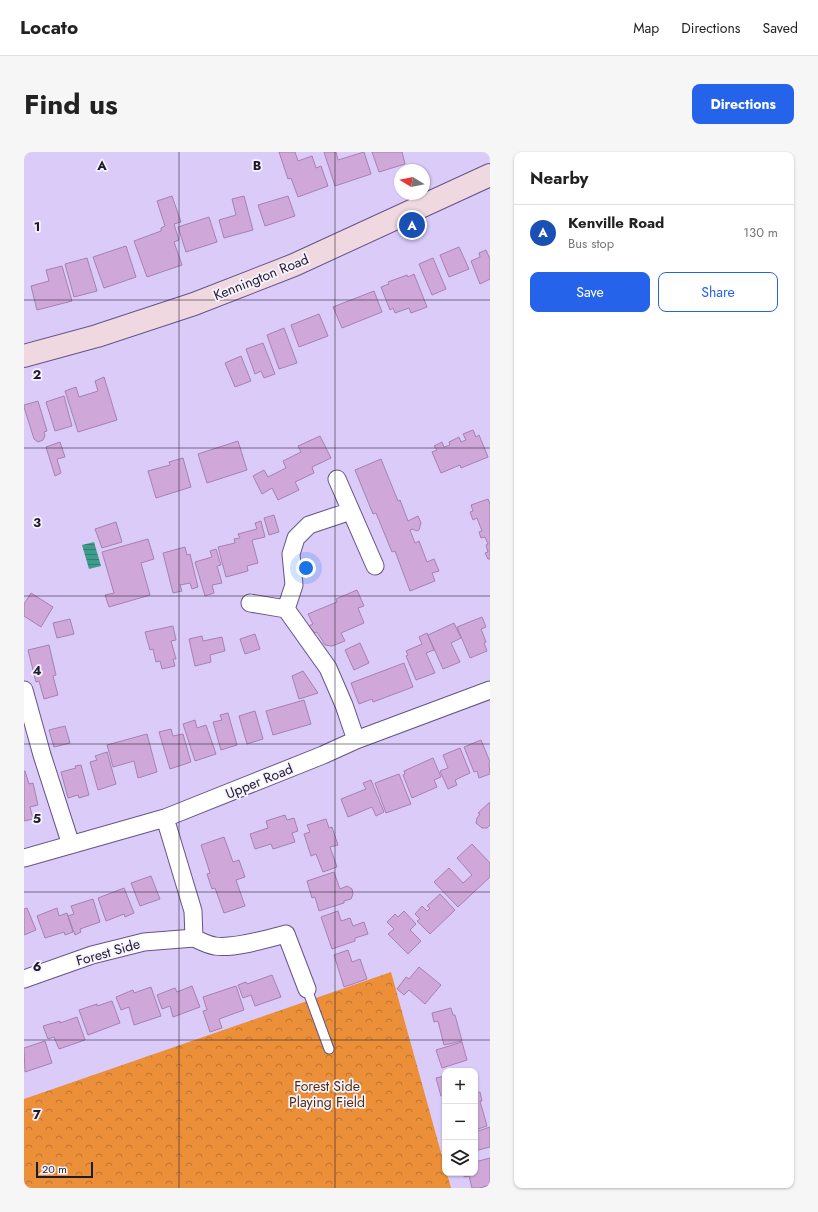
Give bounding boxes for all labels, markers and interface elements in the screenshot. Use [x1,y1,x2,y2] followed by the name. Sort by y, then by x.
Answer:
[20,14,78,41] text: Locato
[633,18,659,38] text: Map
[681,18,741,38] text: Directions
[763,18,798,38] text: Saved
[24,84,118,125] text: Find us
[692,84,794,124] button: Directions
[96,156,107,175] text: A
[253,156,262,175] text: B
[394,164,430,200] north arrow
[530,166,588,190] text: Nearby
[399,210,425,240] pin: A
[568,212,664,234] text: Kenville Road
[34,217,40,236] text: 1
[538,223,548,242] text: A
[743,223,778,242] text: 130 m
[568,234,614,253] text: Bus stop
[210,249,312,305] street label: Kennington Road
[530,272,650,312] button: Save
[658,272,778,312] button: Share
[33,365,41,384] text: 2
[33,513,41,532] text: 3
[296,558,316,578] your location
[32,661,42,680] text: 4
[222,758,296,804] street label: Upper Road
[33,809,41,828] text: 5
[74,933,142,971] street label: Forest Side
[33,957,42,976] text: 6
[442,1068,478,1176] map controls
[442,1068,478,1104] button: +
[289,1076,365,1112] park label: Forest Side Playing Field
[442,1104,478,1140] button: −
[33,1105,41,1124] text: 7
[442,1140,478,1176] button: layers
[36,1160,93,1179] scale bar
[42,1161,67,1177] text: 20 m

